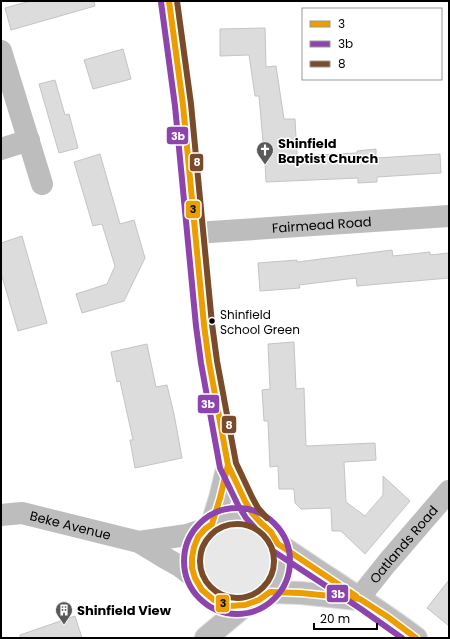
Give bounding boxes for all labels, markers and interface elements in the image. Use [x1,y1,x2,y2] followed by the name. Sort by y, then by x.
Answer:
[302,8,442,80] legend
[338,15,345,32] text: 3
[338,35,353,52] text: 3b
[338,55,346,72] text: 8
[166,126,189,145] line badge: 3b
[171,128,186,144] text: 3b
[278,134,378,168] place label: Shinfield Baptist Church
[255,140,275,165] church icon: Shinfield Baptist Church
[189,153,204,172] line badge: 8
[193,154,201,170] text: 8
[185,200,201,219] line badge: 3
[190,201,197,217] text: 3
[271,212,372,237] street label: Fairmead Road
[220,306,300,338] place label: Shinfield School Green
[207,316,217,326] marker: Shinfield School Green
[197,394,220,414] line badge: 3b
[201,396,216,412] text: 3b
[221,415,237,434] line badge: 8
[225,417,233,433] text: 8
[365,501,442,587] street label: Oatlands Road
[28,506,113,544] street label: Beke Avenue
[326,584,349,603] line badge: 3b
[331,586,346,602] text: 3b
[215,594,230,613] line badge: 3
[220,595,227,611] text: 3
[54,600,74,625] building icon: Shinfield View
[77,601,172,620] place label: Shinfield View
[314,605,377,631] scale bar
[320,610,350,627] text: 20 m

